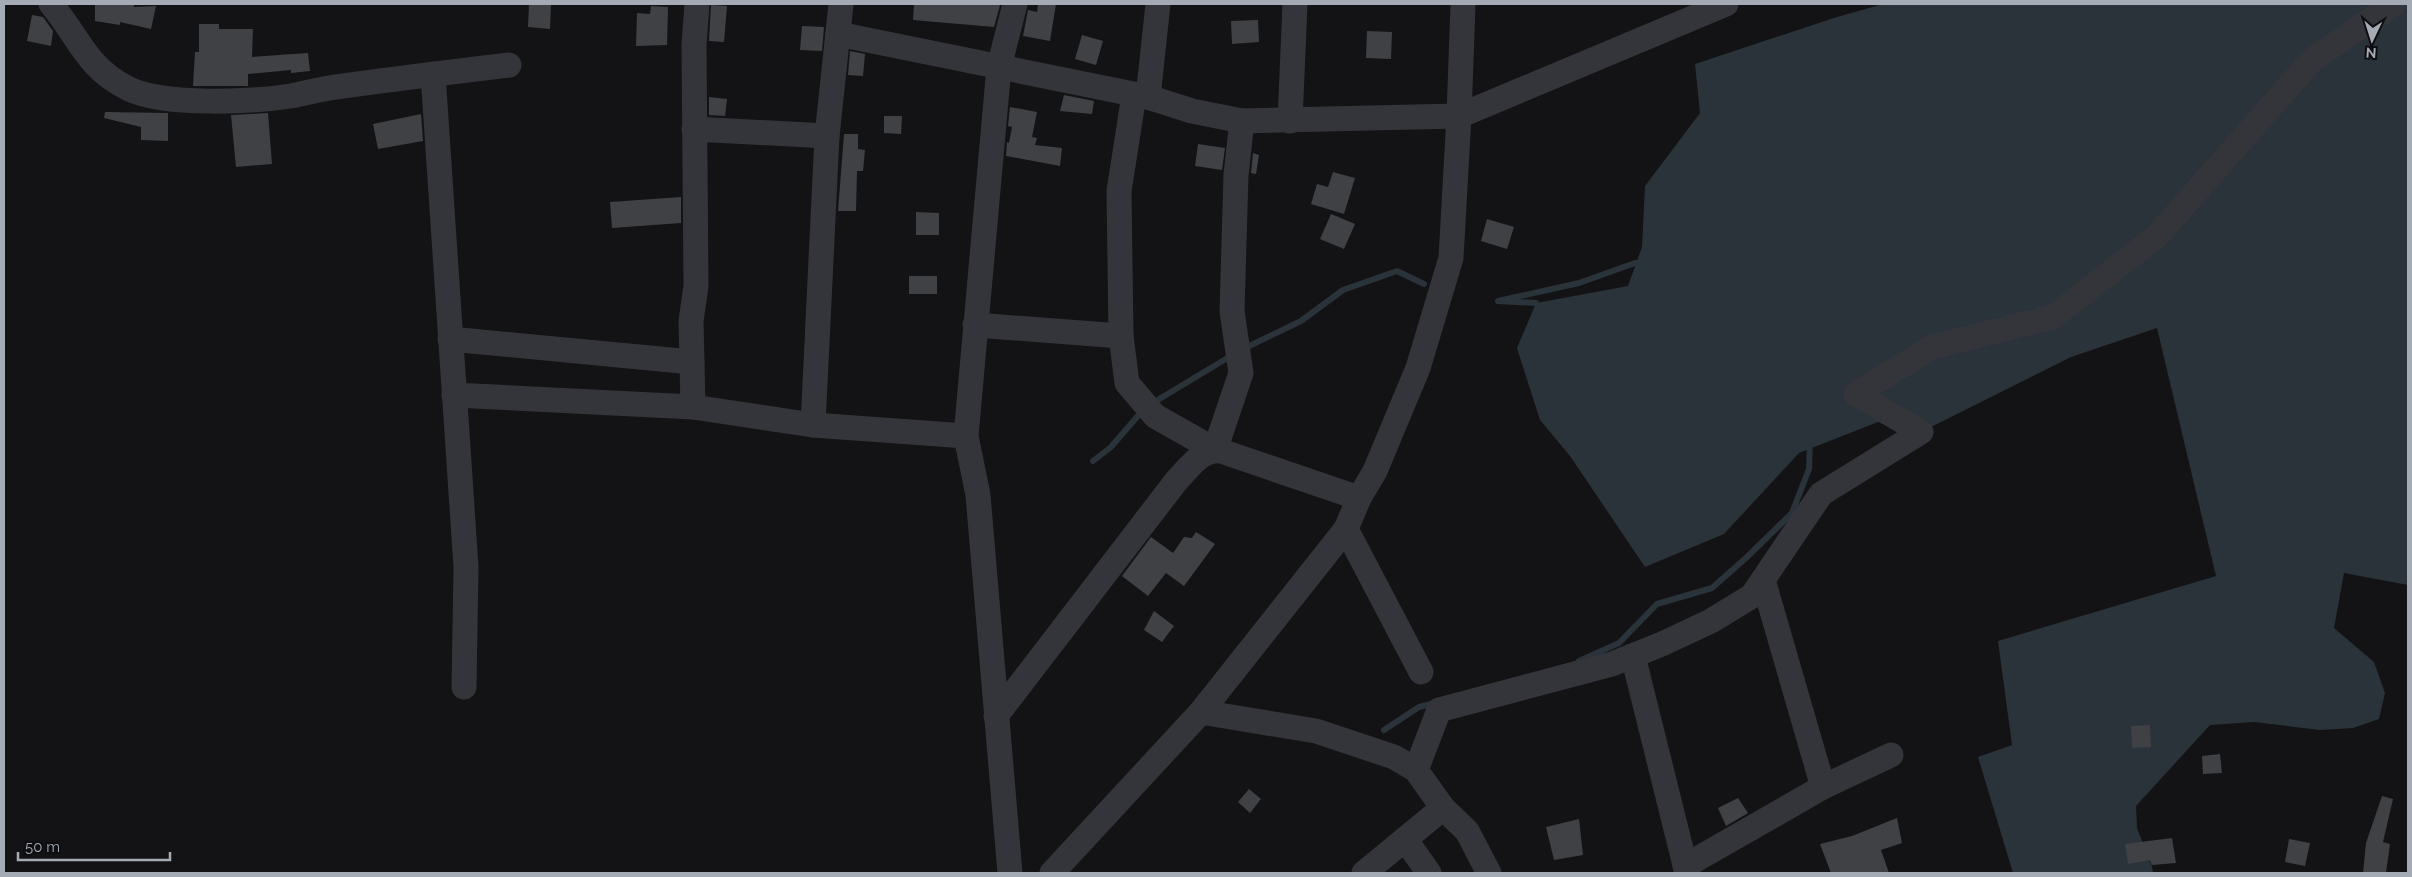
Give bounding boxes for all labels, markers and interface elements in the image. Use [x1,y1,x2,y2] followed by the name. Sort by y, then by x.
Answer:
[2347,15,2397,65] north arrow
[2365,45,2377,61] text: N
[18,830,170,862] scale bar
[25,838,60,856] text: 50 m

